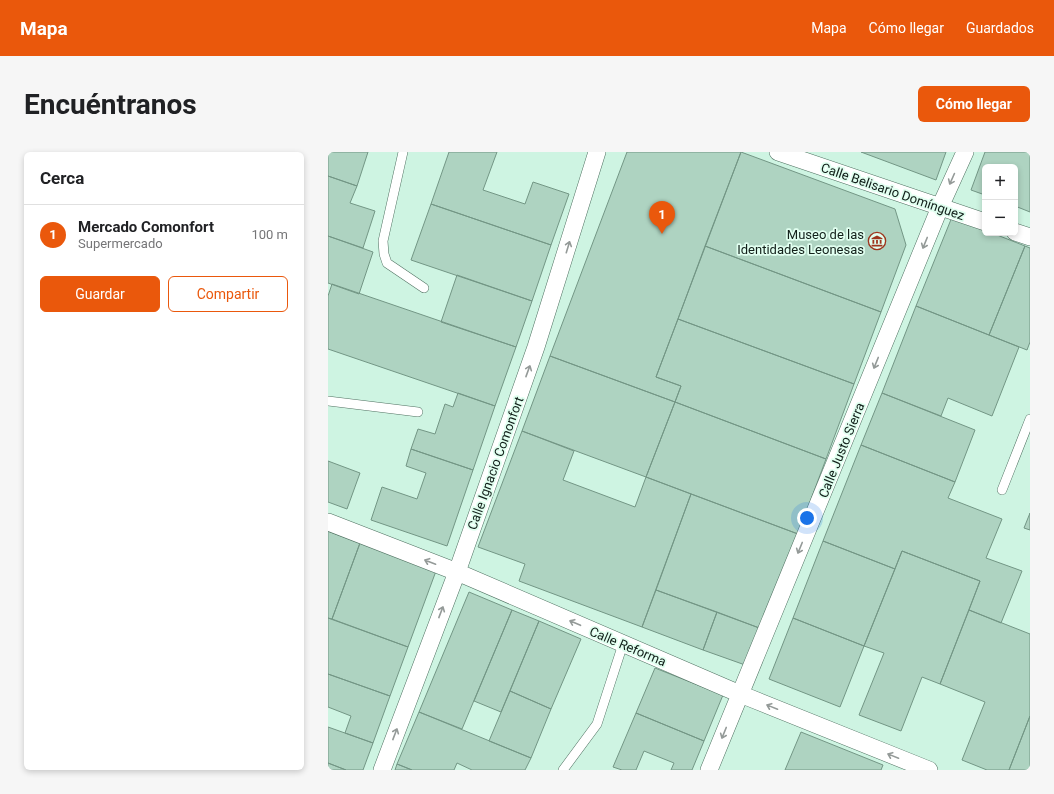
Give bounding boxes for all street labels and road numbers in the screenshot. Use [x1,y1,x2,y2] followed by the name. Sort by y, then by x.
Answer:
[819,160,967,223] street label: Calle Belisario Domínguez
[464,395,527,532] street label: Calle Ignacio Comonfort
[816,400,867,500] street label: Calle Justo Sierra
[587,624,668,669] street label: Calle Reforma

